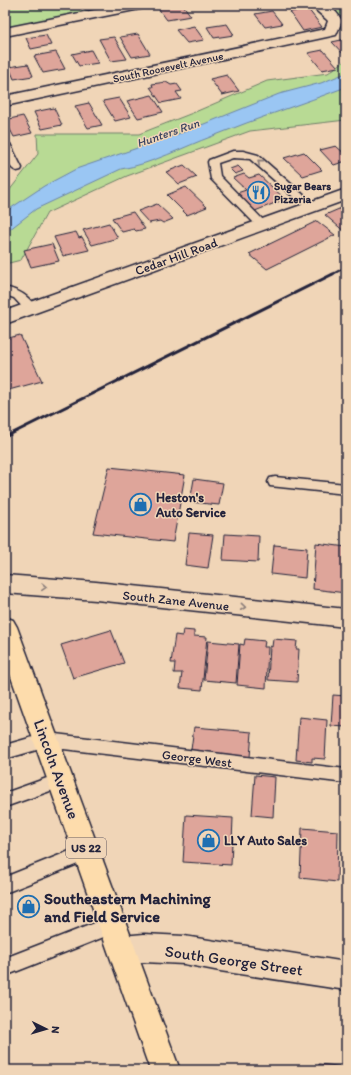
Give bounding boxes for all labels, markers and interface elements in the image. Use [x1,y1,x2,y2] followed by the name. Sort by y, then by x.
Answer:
[112,49,225,86] street label: South Roosevelt Avenue
[135,116,202,150] water label: Hunters Run
[258,160,265,167] one-way arrow
[246,179,272,205] restaurant icon: Sugar Bears Pizzeria
[274,180,331,206] place label: Sugar Bears Pizzeria
[133,235,219,278] street label: Cedar Hill Road
[155,490,226,520] place label: Heston's Auto Service
[127,491,153,517] shop icon: Heston's Auto Service
[41,582,47,591] one-way arrow
[122,587,230,614] street label: South Zane Avenue
[240,602,246,611] one-way arrow
[30,717,83,822] street label: Lincoln Avenue
[161,747,233,770] street label: George West
[195,827,221,853] shop icon: LLY Auto Sales
[224,833,307,848] place label: LLY Auto Sales
[66,838,106,858] road number: US 22
[44,889,212,926] place label: Southeastern Machining and Field Service
[15,894,41,920] shop icon: Southeastern Machining and Field Service
[164,941,304,980] street label: South George Street
[26,1009,66,1049] north arrow
[49,1026,62,1034] text: N

